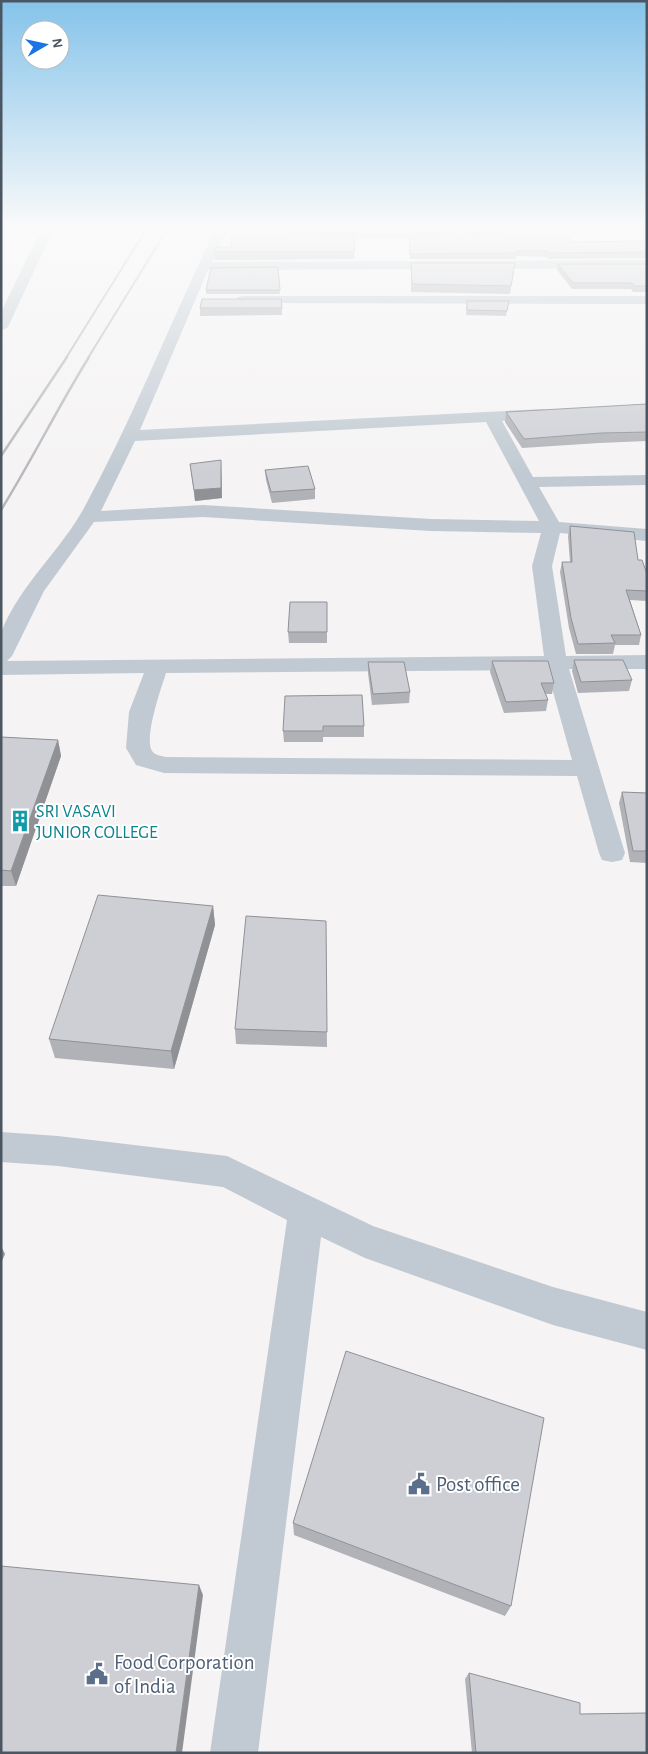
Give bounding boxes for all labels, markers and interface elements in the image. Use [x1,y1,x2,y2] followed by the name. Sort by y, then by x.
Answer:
[20,20,70,70] north arrow
[49,37,65,49] text: N
[36,803,158,842] place label: SRI VASAVI JUNIOR COLLEGE
[7,808,33,834] building icon: SRI VASAVI JUNIOR COLLEGE
[406,1471,432,1497] public building icon: Post office
[436,1474,520,1495] place label: Post office
[114,1652,255,1697] place label: Food Corporation of India
[84,1661,110,1687] public building icon: Food Corporation of India

